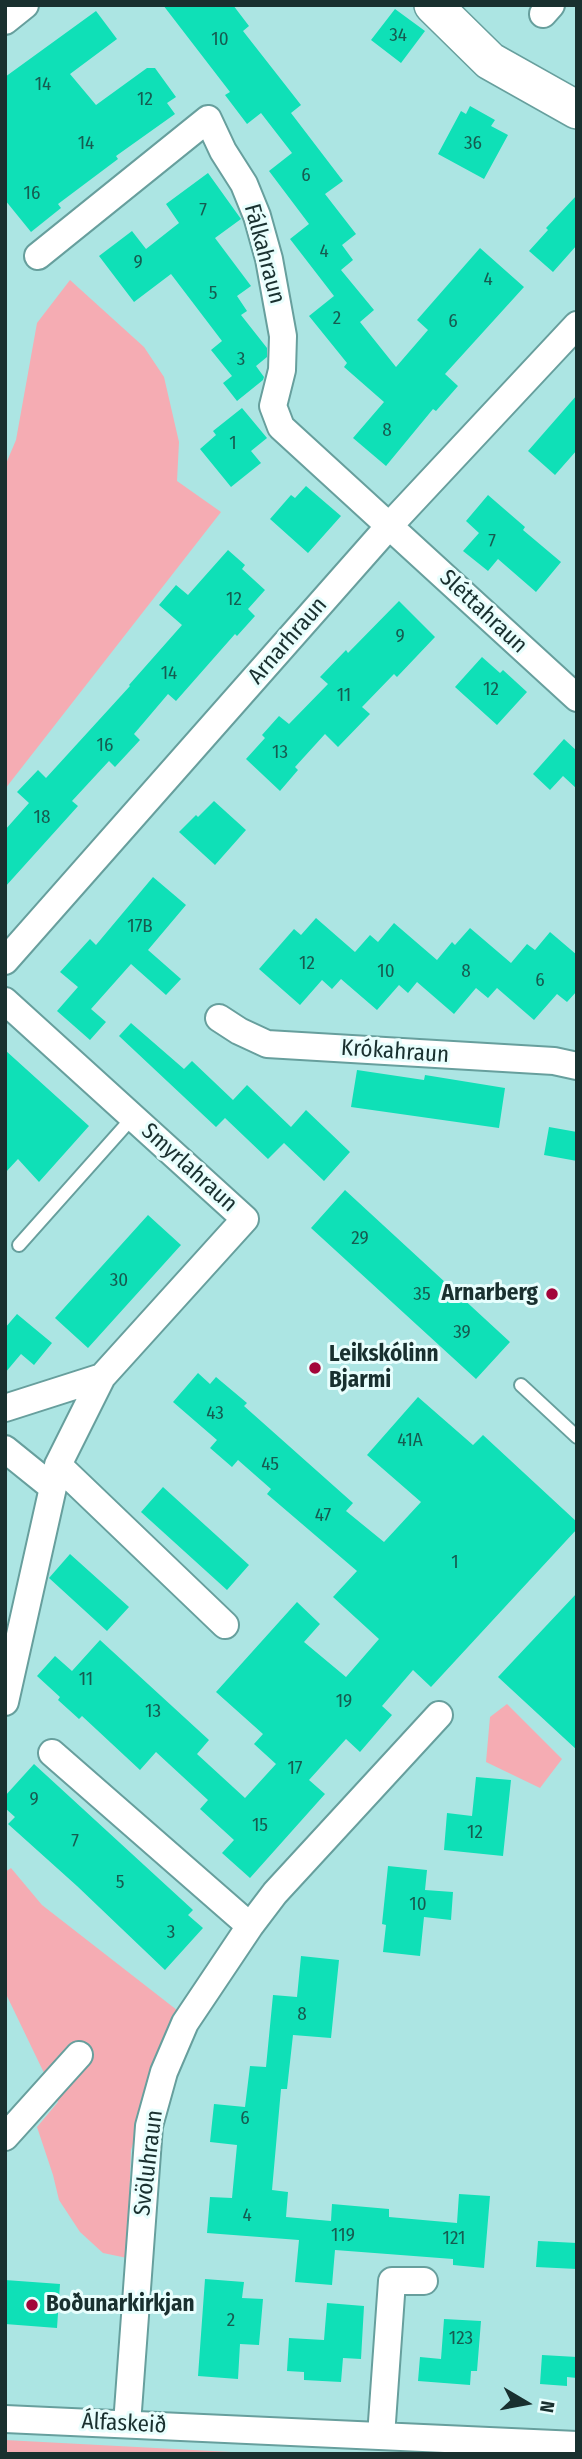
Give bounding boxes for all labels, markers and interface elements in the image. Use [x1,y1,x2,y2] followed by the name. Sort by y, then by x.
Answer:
[389,25,407,47] house number: 34
[211,29,229,51] house number: 10
[35,74,51,96] house number: 14
[137,89,153,111] house number: 12
[78,133,94,155] house number: 14
[464,133,482,155] house number: 36
[301,165,311,187] house number: 6
[24,183,40,205] house number: 16
[199,200,207,222] house number: 7
[237,201,291,307] street label: Fálkahraun
[319,241,329,263] house number: 4
[133,252,143,274] house number: 9
[483,269,493,291] house number: 4
[209,283,217,305] house number: 5
[333,308,341,330] house number: 2
[448,311,458,333] house number: 6
[237,349,245,371] house number: 3
[382,420,392,442] house number: 8
[229,433,237,455] house number: 1
[488,531,496,553] house number: 7
[433,564,533,660] street label: Sléttahraun
[226,589,242,611] house number: 12
[243,592,333,690] street label: Arnarhraun
[395,626,405,648] house number: 9
[161,663,177,685] house number: 14
[483,679,499,701] house number: 12
[337,685,351,707] house number: 11
[97,735,113,757] house number: 16
[272,742,288,764] house number: 13
[34,807,50,829] house number: 18
[127,916,153,938] house number: 17B
[299,953,315,975] house number: 12
[377,961,395,983] house number: 10
[461,961,471,983] house number: 8
[535,970,545,992] house number: 6
[340,1034,450,1070] street label: Krókahraun
[135,1118,243,1218] street label: Smyrlahraun
[351,1228,369,1250] house number: 29
[110,1270,128,1292] house number: 30
[441,1280,538,1308] place label: Arnarberg
[413,1284,431,1306] house number: 35
[544,1286,560,1302] marker: Arnarberg
[453,1322,471,1344] house number: 39
[329,1341,439,1395] place label: Leikskólinn Bjarmi
[307,1360,323,1376] marker: Leikskólinn Bjarmi
[206,1403,224,1425] house number: 43
[397,1430,423,1452] house number: 41A
[261,1454,279,1476] house number: 45
[315,1505,331,1527] house number: 47
[451,1552,459,1574] house number: 1
[79,1669,93,1691] house number: 11
[336,1691,352,1713] house number: 19
[145,1701,161,1723] house number: 13
[287,1758,303,1780] house number: 17
[29,1789,39,1811] house number: 9
[252,1815,268,1837] house number: 15
[467,1822,483,1844] house number: 12
[71,1831,79,1853] house number: 7
[116,1872,124,1894] house number: 5
[409,1894,427,1916] house number: 10
[167,1922,175,1944] house number: 3
[297,2004,307,2026] house number: 8
[240,2108,250,2130] house number: 6
[129,2109,169,2217] street label: Svöluhraun
[242,2205,252,2227] house number: 4
[331,2225,355,2247] house number: 119
[443,2228,465,2250] house number: 121
[46,2291,194,2319] place label: Boðunarkirkjan
[24,2297,40,2313] marker: Boðunarkirkjan
[227,2310,235,2332] house number: 2
[449,2328,473,2350] house number: 123
[491,2368,561,2438] north arrow
[535,2399,559,2414] text: N
[81,2408,167,2440] street label: Álfaskeið

